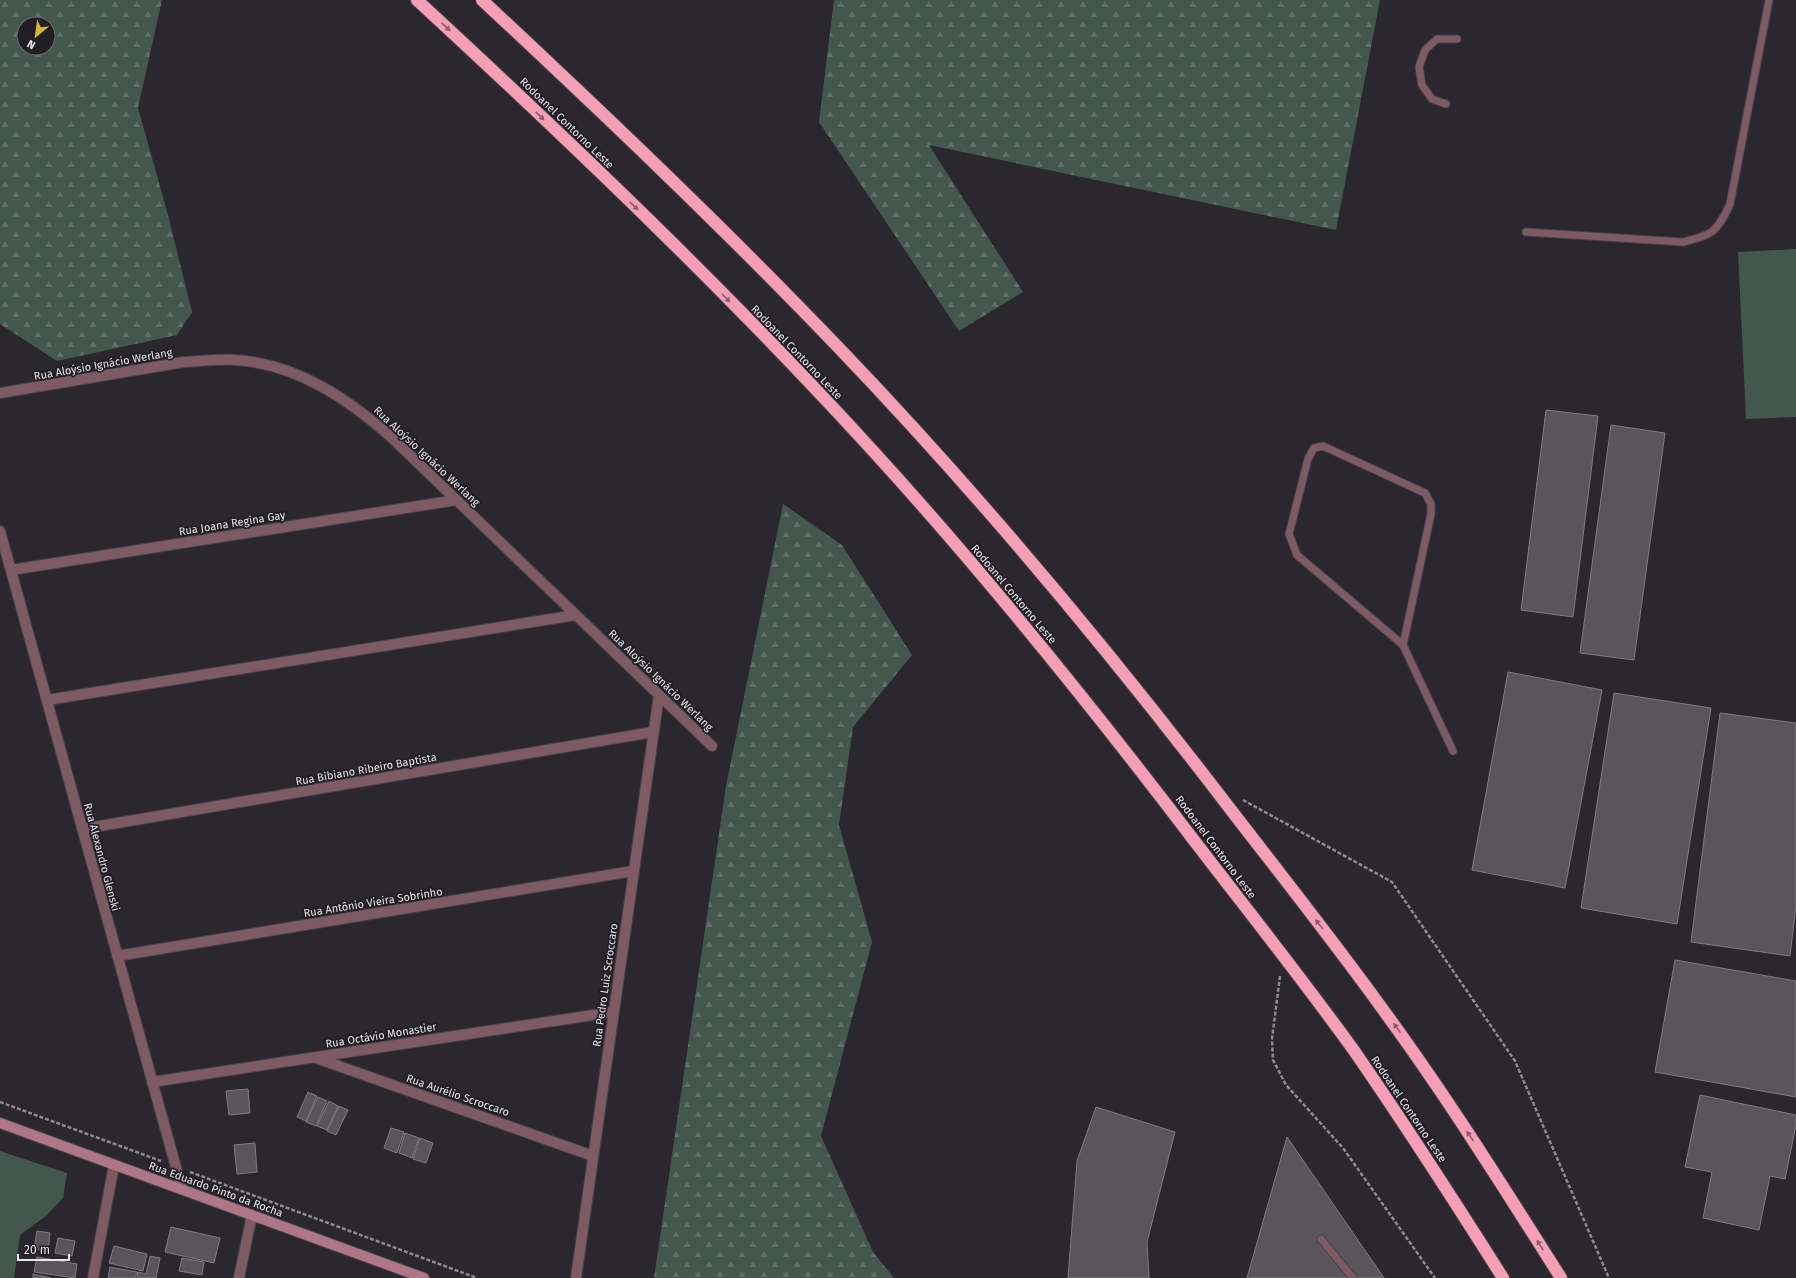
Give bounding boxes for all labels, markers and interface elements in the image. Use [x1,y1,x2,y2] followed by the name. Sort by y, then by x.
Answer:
[16,16,56,56] north arrow
[440,22,451,31] one-way arrow
[25,37,38,52] text: N
[517,75,616,172] street label: Rodoanel Contorno Leste
[535,111,545,120] one-way arrow
[629,201,639,211] one-way arrow
[721,293,731,303] one-way arrow
[748,303,845,402] street label: Rodoanel Contorno Leste
[33,346,174,383] street label: Rua Aloýsio Ignácio Werlang
[371,404,483,509] street label: Rua Aloýsio Ignácio Werlang
[178,509,287,538] street label: Rua Joana Regina Gay
[968,542,1059,647] street label: Rodoanel Contorno Leste
[606,627,716,734] street label: Rua Aloýsio Ignácio Werlang
[294,751,438,788] street label: Rua Bibiano Ribeiro Baptista
[1173,793,1259,901] street label: Rodoanel Contorno Leste
[81,802,122,913] street label: Rua Alexandro Glenski
[303,885,443,920] street label: Rua Antônio Vieira Sobrinho
[1315,919,1323,930] one-way arrow
[590,923,621,1048] street label: Rua Pedro Luiz Scroccaro
[325,1020,438,1051] street label: Rua Octávio Monastier
[1393,1023,1401,1034] one-way arrow
[1368,1054,1449,1165] street label: Rodoanel Contorno Leste
[405,1072,511,1119] street label: Rua Aurélio Scroccaro
[1466,1130,1473,1142] one-way arrow
[147,1159,285,1220] street label: Rua Eduardo Pinto da Rocha
[18,1236,69,1262] scale bar
[1536,1240,1544,1250] one-way arrow
[24,1243,50,1257] text: 20 m

